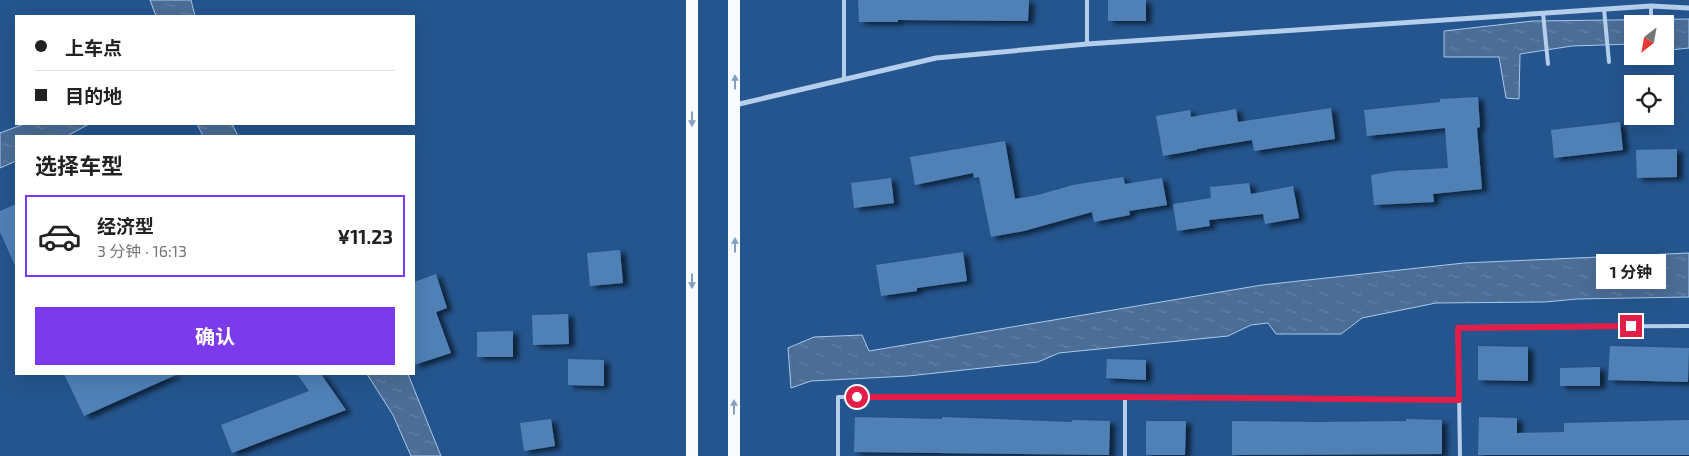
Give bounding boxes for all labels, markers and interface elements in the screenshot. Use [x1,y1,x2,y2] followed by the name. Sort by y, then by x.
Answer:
[1624,15,1674,65] north arrow
[1624,15,1674,125] map controls
[65,36,122,59] text: 上车点
[731,74,739,90] one-way arrow
[1624,75,1674,125] button: locate
[65,84,122,107] text: 目的地
[688,111,696,127] one-way arrow
[35,152,123,178] text: 选择车型
[37,214,82,259] icon: car
[97,214,154,237] text: 经济型
[338,225,393,248] text: ¥11.23
[731,237,739,253] one-way arrow
[97,241,187,260] text: 3 分钟 · 16:13
[1596,254,1666,288] callout: 1 分钟
[1610,262,1652,281] text: 1 分钟
[688,273,696,289] one-way arrow
[35,307,395,365] button: 确认
[1620,315,1642,337] route end
[846,386,868,408] route start
[730,399,738,415] one-way arrow

